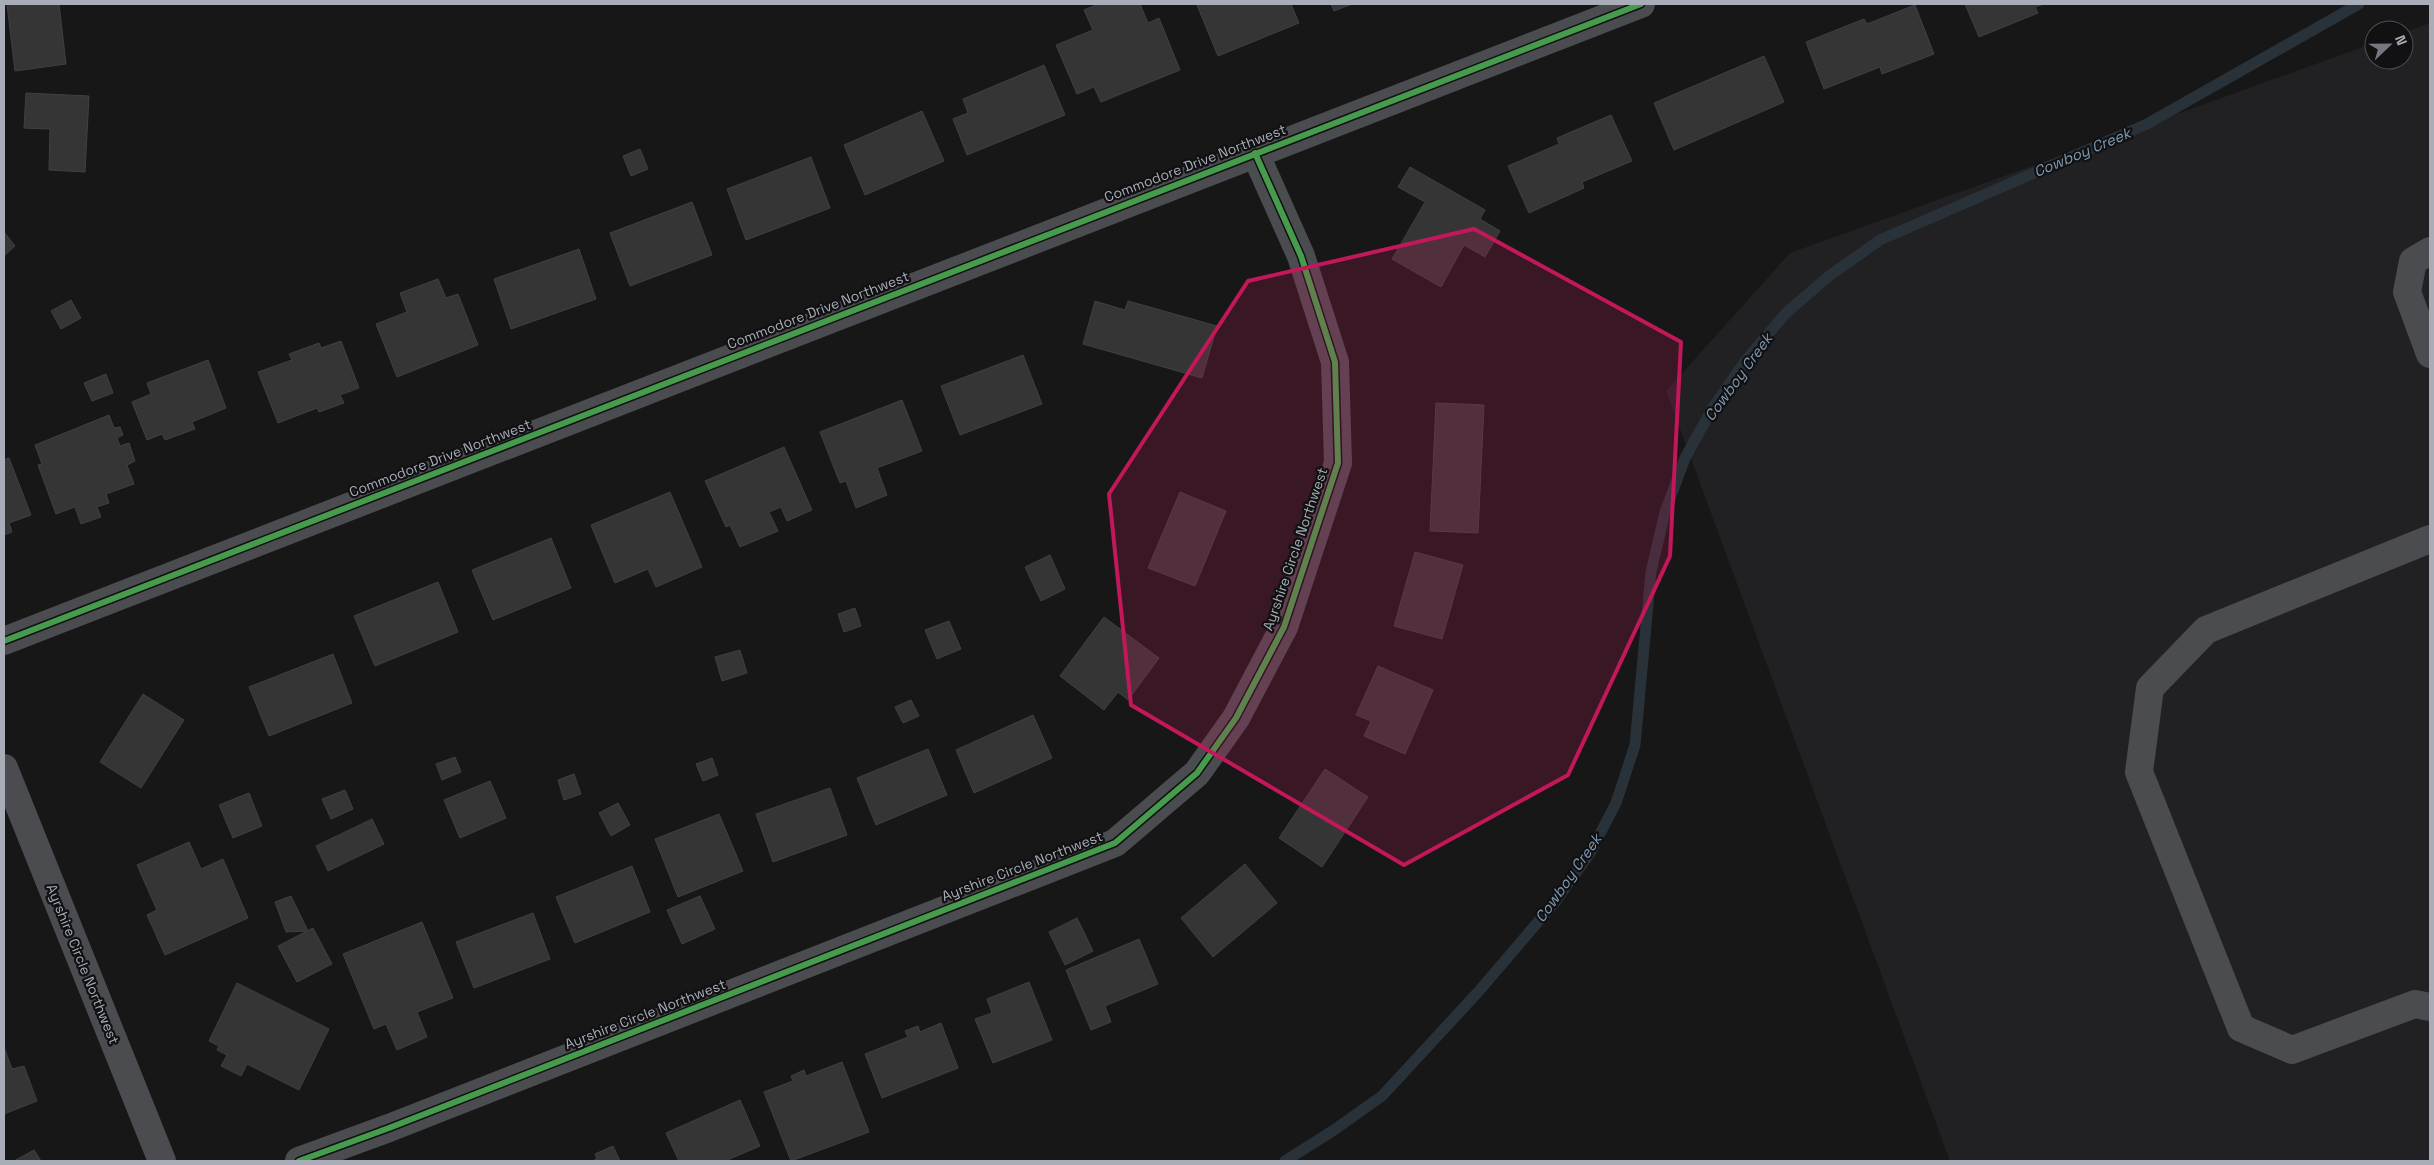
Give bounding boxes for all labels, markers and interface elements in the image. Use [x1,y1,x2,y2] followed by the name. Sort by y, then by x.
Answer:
[2364,20,2414,70] north arrow
[2391,32,2411,48] text: N
[1102,120,1288,206] street label: Commodore Drive Northwest
[2031,122,2135,181] water label: Cowboy Creek
[725,267,911,353] street label: Commodore Drive Northwest
[1700,328,1777,424] water label: Cowboy Creek
[347,415,533,501] street label: Commodore Drive Northwest
[1259,465,1331,633] street label: Ayrshire Circle Northwest
[939,827,1105,905] street label: Ayrshire Circle Northwest
[1531,829,1607,926] water label: Cowboy Creek
[43,881,123,1047] street label: Ayrshire Circle Northwest
[562,975,728,1053] street label: Ayrshire Circle Northwest

